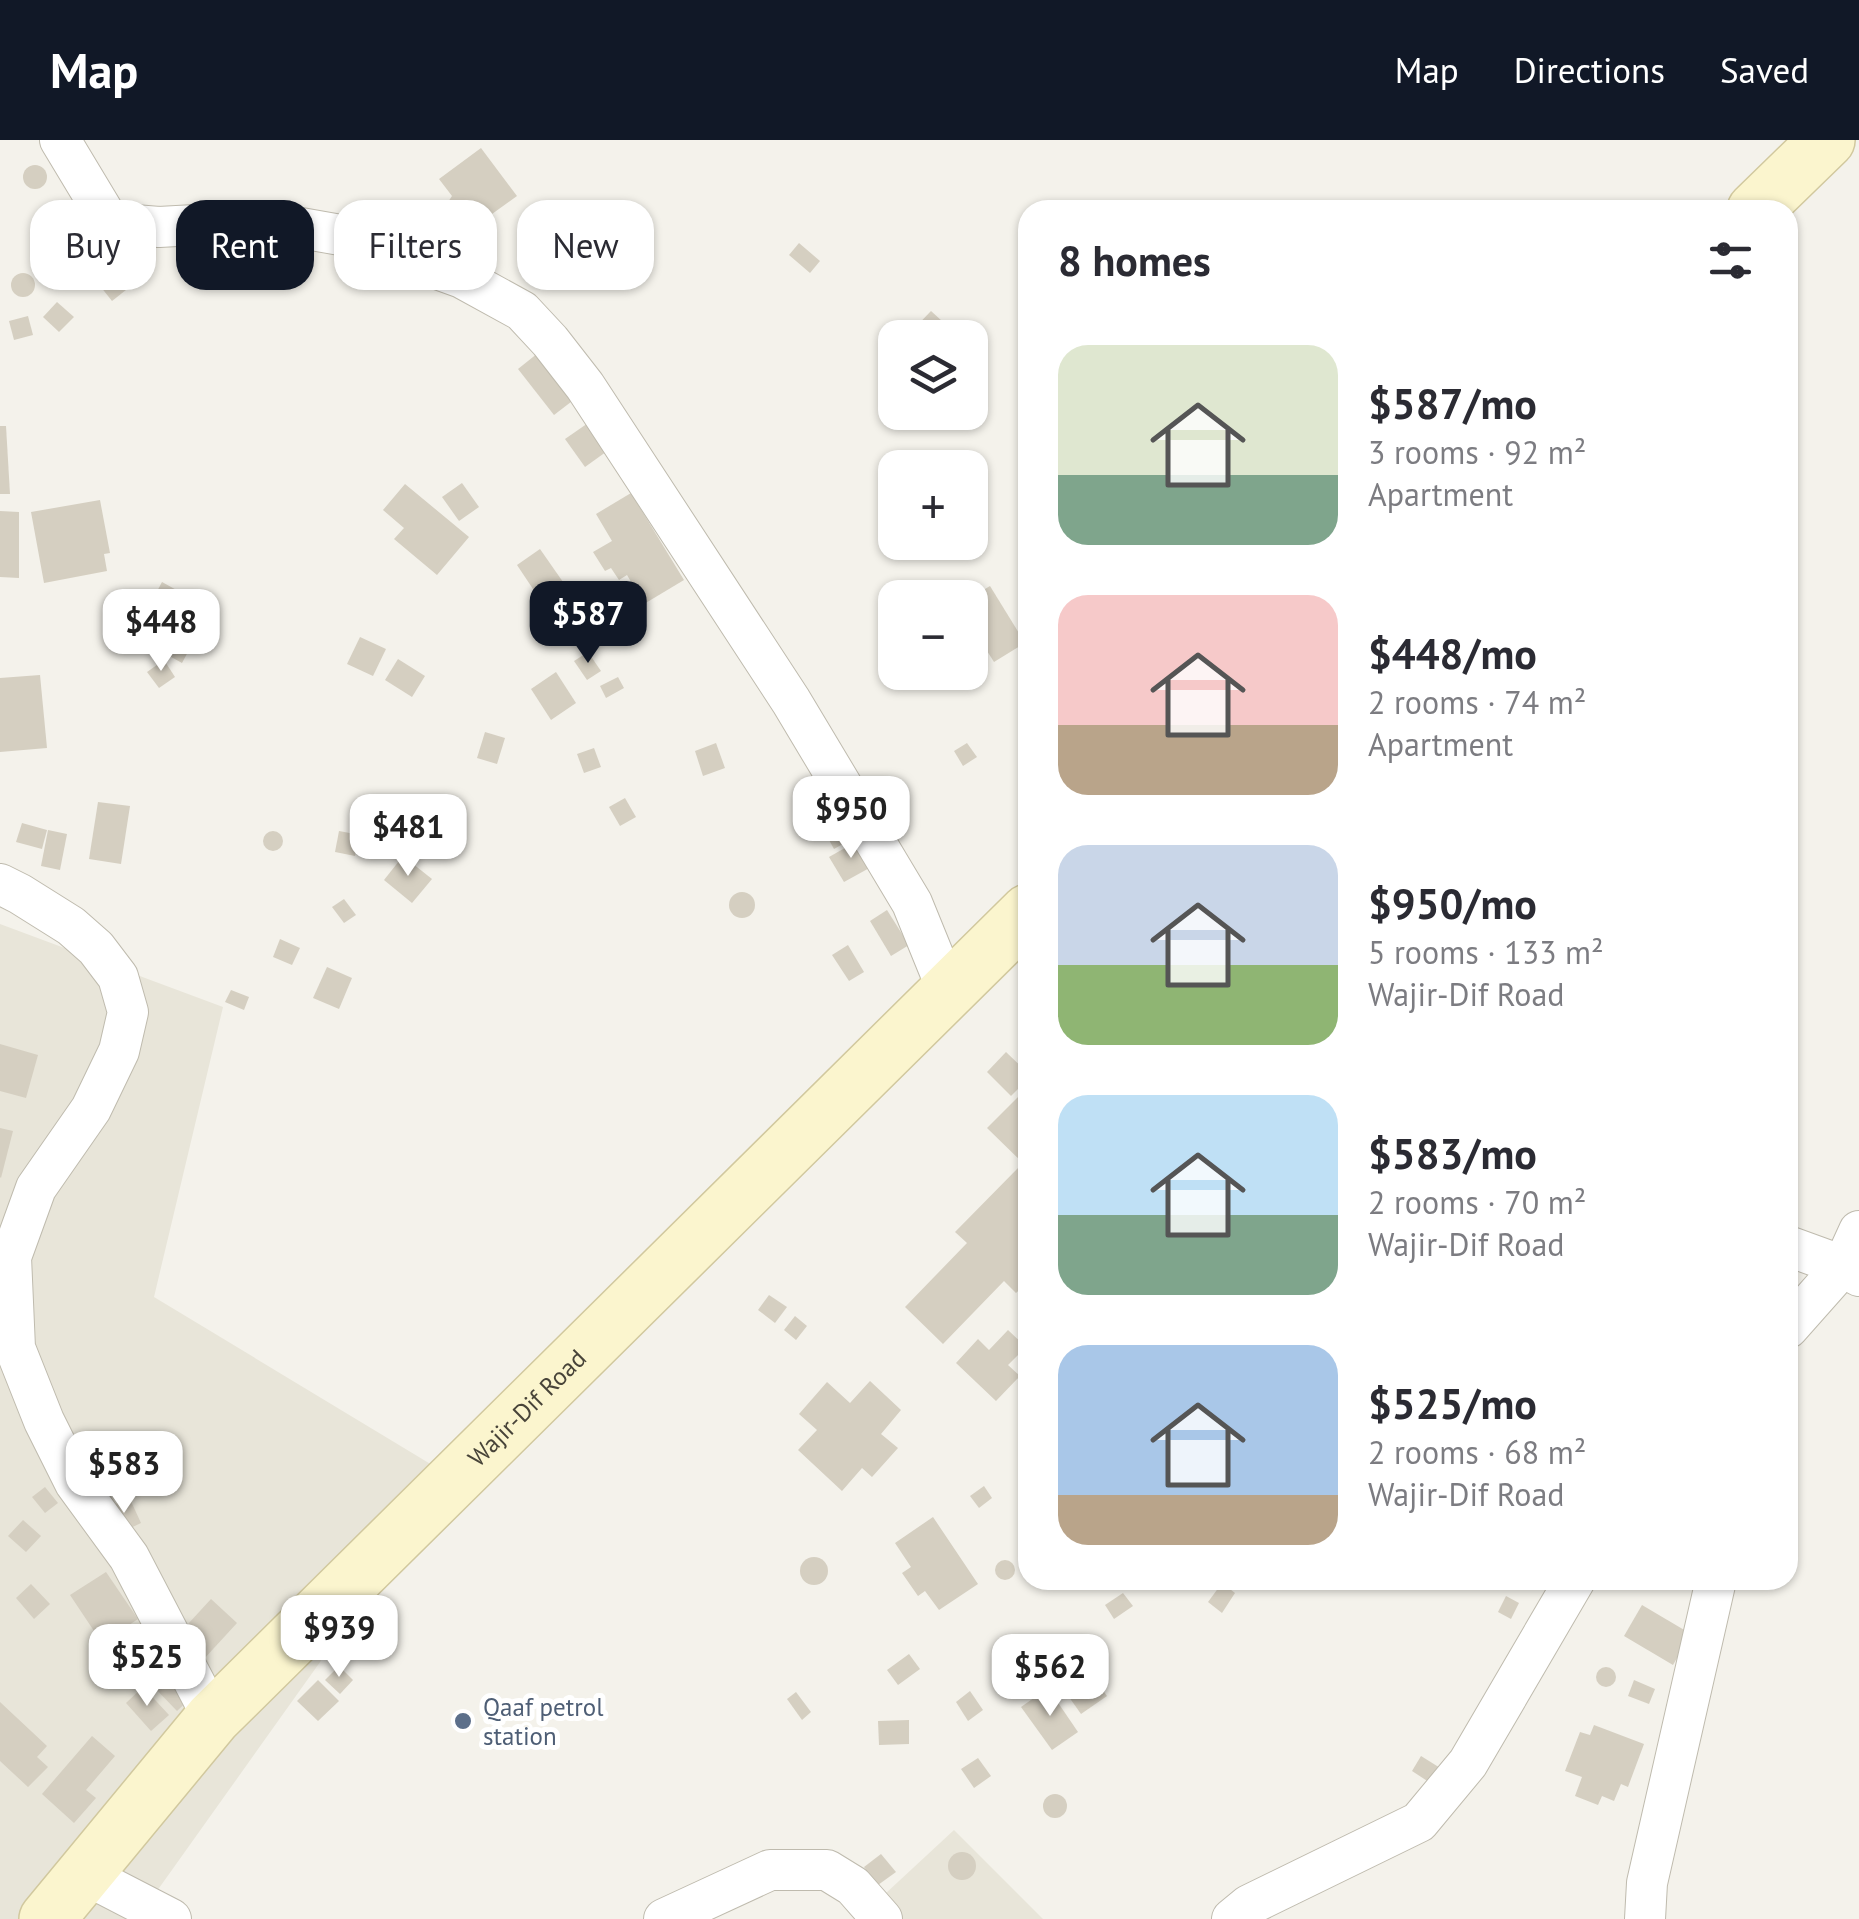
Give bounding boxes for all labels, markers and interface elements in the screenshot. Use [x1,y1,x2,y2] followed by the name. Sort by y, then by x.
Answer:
[50,39,138,101] text: Map
[1395,47,1459,93] text: Map
[1514,47,1665,93] text: Directions
[1720,47,1809,93] text: Saved
[30,200,156,290] chip: Buy
[176,200,314,290] chip: Rent
[334,200,497,290] chip: Filters
[517,200,654,290] chip: New
[1058,233,1211,288] text: 8 homes
[1703,233,1758,288] icon: filters
[878,320,988,690] map controls
[878,320,988,430] button: layers
[1368,376,1537,431] text: $587/mo
[1138,385,1258,505] icon: home
[1368,431,1586,473] text: 3 rooms · 92 m²
[878,450,988,560] button: +
[1368,473,1513,515] text: Apartment
[878,580,988,690] button: −
[529,581,647,666] pin: $587
[102,589,220,674] pin: $448
[552,592,624,634] text: $587
[125,600,197,642] text: $448
[1368,626,1537,681] text: $448/mo
[1138,635,1258,755] icon: home
[1368,681,1586,723] text: 2 rooms · 74 m²
[1368,723,1513,765] text: Apartment
[792,776,910,861] pin: $950
[815,787,887,829] text: $950
[349,794,467,879] pin: $481
[372,805,444,847] text: $481
[1368,876,1537,931] text: $950/mo
[1138,885,1258,1005] icon: home
[1368,931,1604,973] text: 5 rooms · 133 m²
[1368,973,1565,1015] text: Wajir-Dif Road
[1368,1126,1537,1181] text: $583/mo
[1138,1135,1258,1255] icon: home
[1368,1181,1586,1223] text: 2 rooms · 70 m²
[1368,1223,1565,1265] text: Wajir-Dif Road
[461,1342,593,1473] street label: Wajir-Dif Road
[1368,1376,1537,1431] text: $525/mo
[1138,1385,1258,1505] icon: home
[65,1431,183,1516] pin: $583
[1368,1431,1586,1473] text: 2 rooms · 68 m²
[88,1442,160,1484] text: $583
[1368,1473,1565,1515] text: Wajir-Dif Road
[280,1595,398,1680] pin: $939
[303,1606,375,1648] text: $939
[88,1624,206,1709] pin: $525
[991,1634,1109,1719] pin: $562
[111,1635,183,1677] text: $525
[1014,1645,1086,1687] text: $562
[483,1691,604,1752] place label: Qaaf petrol station
[452,1710,474,1732] marker: Qaaf petrol station

